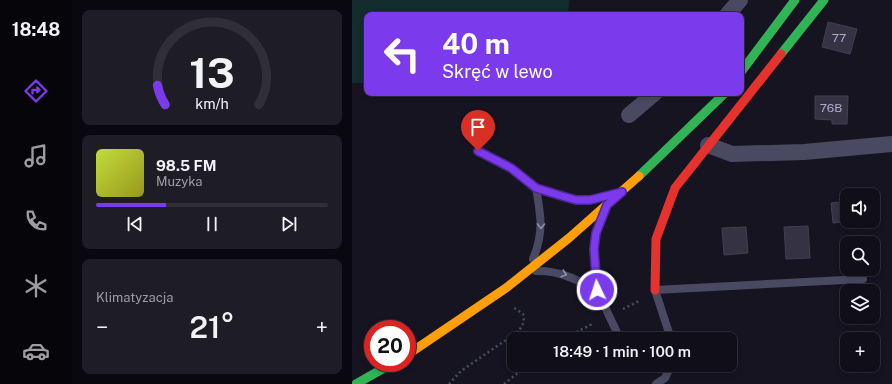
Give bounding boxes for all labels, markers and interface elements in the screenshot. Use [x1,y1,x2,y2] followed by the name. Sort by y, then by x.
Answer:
[12,19,60,40] text: 18:48
[442,27,510,60] text: 40 m
[376,28,428,80] icon: left
[832,31,846,45] house number: 77
[189,48,235,97] text: 13
[442,61,553,82] text: Skręć w lewo
[22,77,50,105] icon: directions
[195,95,229,112] text: km/h
[820,101,842,115] house number: 76B
[461,110,495,151] pin
[467,116,489,138] icon: arrive
[22,142,50,170] icon: music
[156,157,216,174] text: 98.5 FM
[156,174,202,189] text: Muzyka
[840,188,880,372] map controls
[840,188,880,228] button: sound
[22,207,50,235] icon: phone
[124,213,146,235] icon: previous
[201,213,223,235] icon: pause
[278,213,300,235] icon: next
[537,223,545,229] one-way arrow
[840,236,880,276] button: search
[576,269,618,311] position arrow
[560,270,567,278] one-way arrow
[22,272,50,300] icon: climate
[840,284,880,324] button: layers
[96,290,173,305] text: Klimatyzacja
[189,309,235,345] text: 21°
[96,314,108,340] text: −
[316,314,328,340] text: +
[364,320,416,372] speed limit sign: 20
[840,332,880,372] button: +
[22,337,50,365] icon: car
[553,343,691,360] text: 18:49 · 1 min · 100 m

